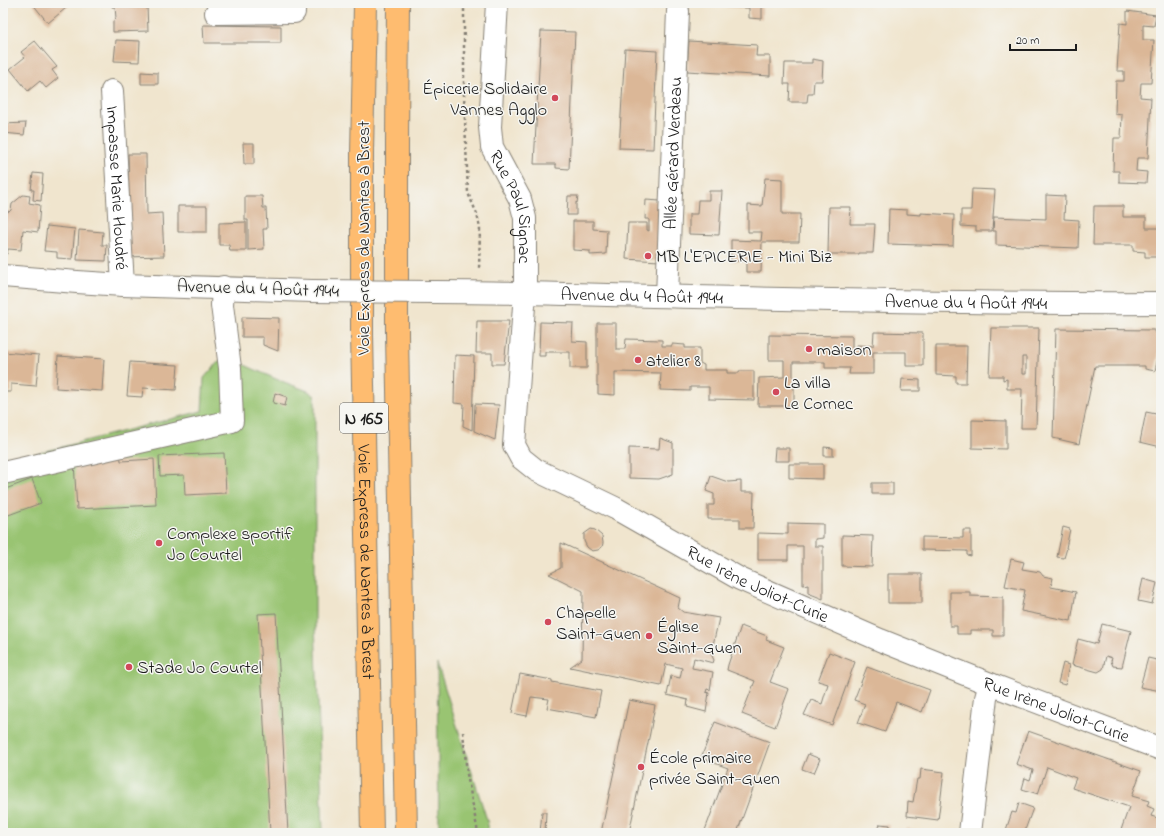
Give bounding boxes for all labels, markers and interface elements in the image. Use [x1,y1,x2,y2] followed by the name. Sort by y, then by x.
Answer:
[1010,26,1076,52] scale bar
[1016,32,1039,50] text: 20 m
[659,76,690,230] street label: Allée Gérard Verdeau
[422,77,548,125] place label: Épicerie Solidaire Vannes Agglo
[550,93,560,103] marker: Épicerie Solidaire Vannes Agglo
[98,105,133,272] street label: Impasse Marie Houdré
[352,121,378,356] street label: Voie Express de Nantes à Brest
[481,146,536,264] street label: Rue Paul Signac
[656,245,832,271] place label: MB L'EPICERIE - Mini Biz
[643,251,653,261] marker: MB L'EPICERIE - Mini Biz
[176,274,340,306] street label: Avenue du 4 Août 1944
[560,283,724,313] street label: Avenue du 4 Août 1944
[884,290,1048,318] street label: Avenue du 4 Août 1944
[817,338,871,364] place label: maison
[804,344,814,354] marker: maison
[646,349,701,375] place label: atelier 8
[633,355,643,365] marker: atelier 8
[784,371,853,418] place label: La villa Le Cornec
[771,387,781,397] marker: La villa Le Cornec
[340,403,388,433] road number: N 165
[349,443,380,680] street label: Voie Express de Nantes à Brest
[167,522,293,569] place label: Complexe sportif Jo Courtel
[154,538,164,548] marker: Complexe sportif Jo Courtel
[681,540,833,631] street label: Rue Irène Joliot-Curie
[556,601,641,648] place label: Chapelle Saint-Guen
[657,615,742,662] place label: Église Saint-Guen
[543,617,553,627] marker: Chapelle Saint-Guen
[644,631,654,641] marker: Église Saint-Guen
[137,656,262,682] place label: Stade Jo Courtel
[124,662,134,672] marker: Stade Jo Courtel
[978,671,1134,751] street label: Rue Irène Joliot-Curie
[649,746,780,793] place label: École primaire privée Saint-Guen
[636,762,646,772] marker: École primaire privée Saint-Guen

